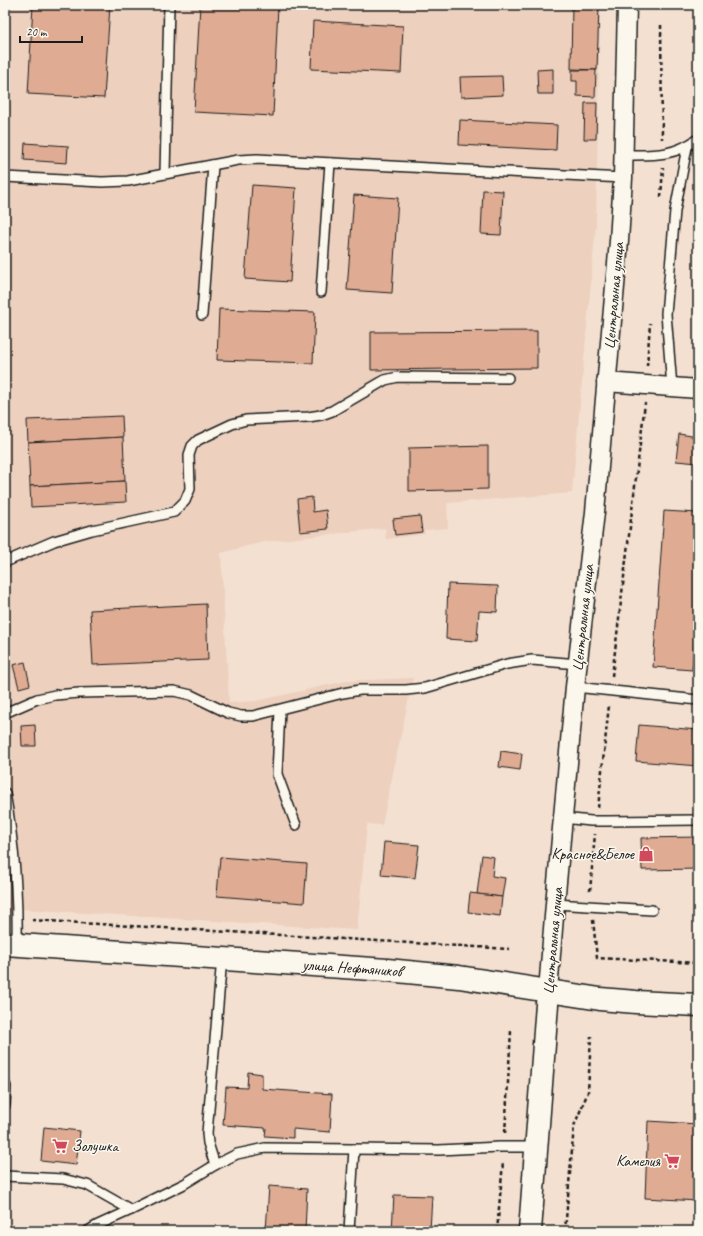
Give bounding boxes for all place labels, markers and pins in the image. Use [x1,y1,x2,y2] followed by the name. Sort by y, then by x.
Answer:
[551,844,636,864] place label: Красное&Белое
[637,845,655,863] shop icon: Красное&Белое
[72,1136,120,1156] place label: Золушка
[51,1137,69,1155] supermarket icon: Золушка
[616,1151,661,1171] place label: Камелия
[663,1152,681,1170] supermarket icon: Камелия

